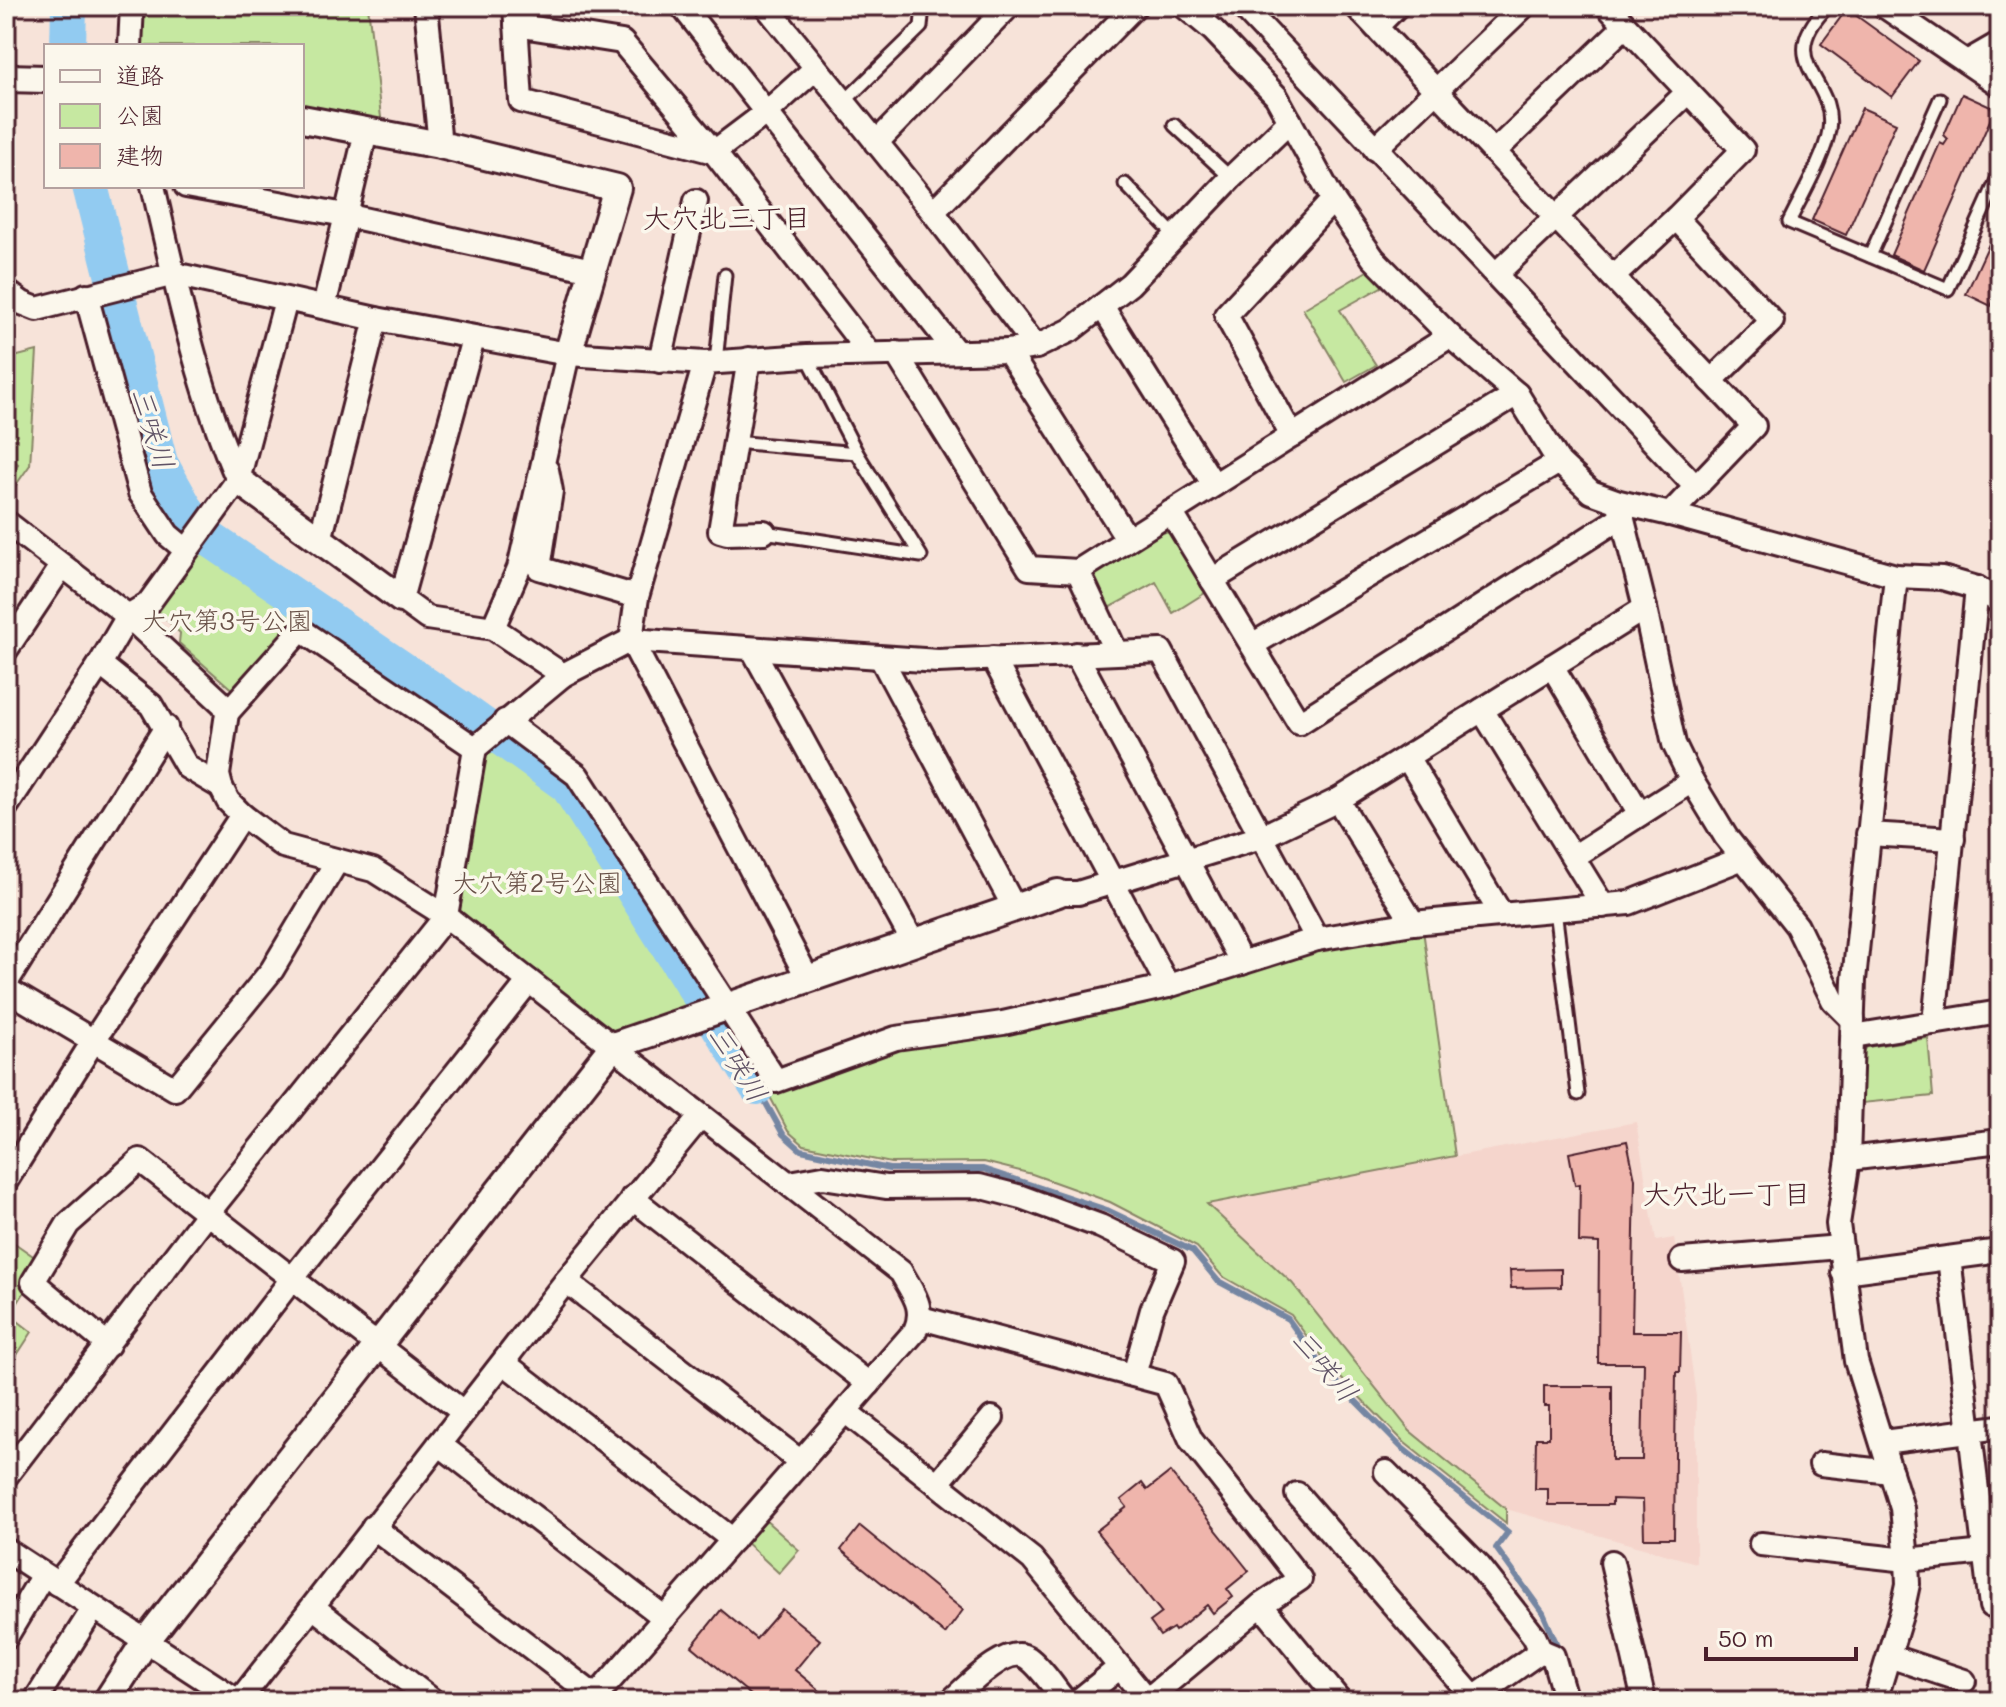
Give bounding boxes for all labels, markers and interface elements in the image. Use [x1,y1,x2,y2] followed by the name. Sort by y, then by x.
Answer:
[44,44,304,188] legend
[116,59,164,90] text: 道路
[116,99,164,130] text: 公園
[116,139,164,170] text: 建物
[643,199,811,235] district label: 大穴北三丁目
[125,383,183,473] water label: 三咲川
[141,603,313,637] park label: 大穴第3号公園
[452,865,622,899] park label: 大穴第2号公園
[701,1018,777,1108] water label: 三咲川
[1643,1175,1811,1211] district label: 大穴北一丁目
[1285,1321,1367,1409] water label: 三咲川
[1706,1611,1856,1661] scale bar
[1718,1622,1774,1653] text: 50 m

